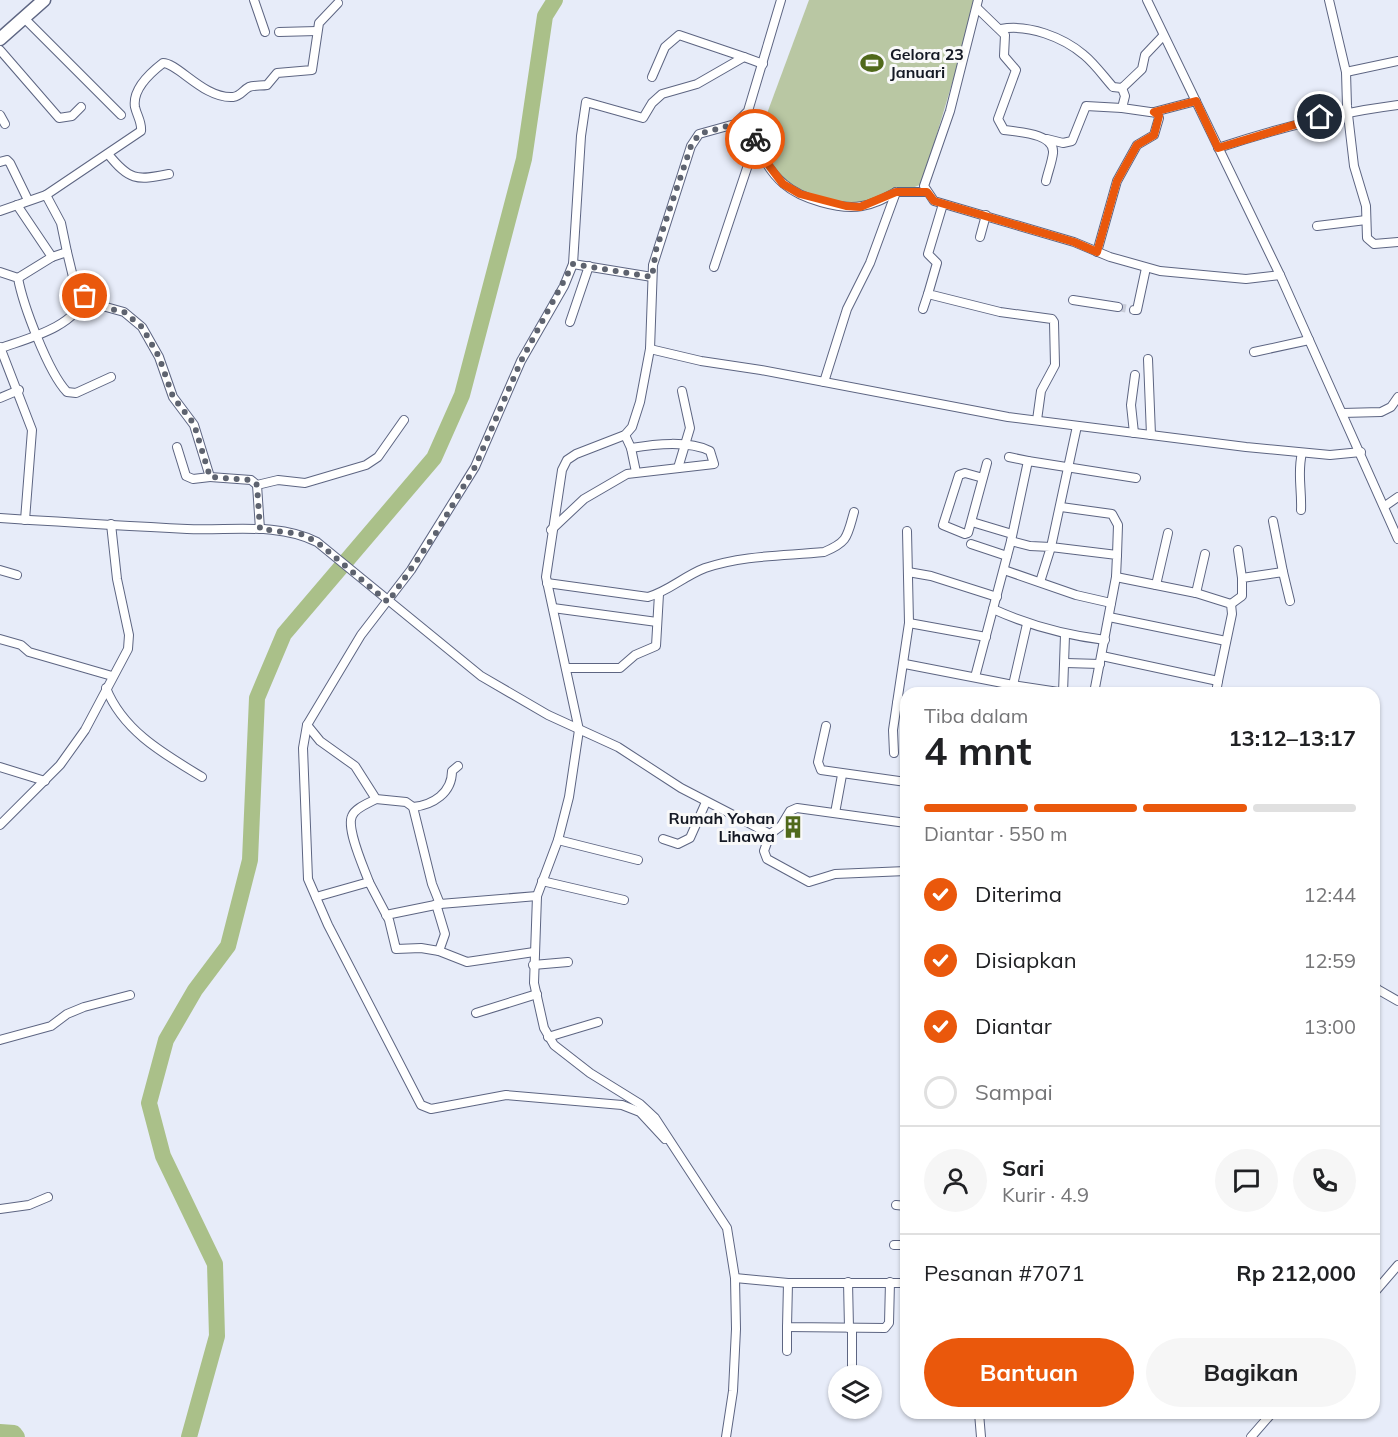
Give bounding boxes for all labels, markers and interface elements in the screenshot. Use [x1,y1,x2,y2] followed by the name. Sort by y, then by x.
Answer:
[890,44,964,82] place label: Gelora 23 Januari
[859,50,885,76] sports icon: Gelora 23 Januari
[1294,91,1345,142] pin
[1303,100,1336,133] icon: home
[725,109,785,169] courier
[739,123,772,156] icon: bike
[59,270,110,321] pin
[68,279,101,312] icon: bag
[924,703,1028,728] text: Tiba dalam
[1228,724,1356,752] text: 13:12–13:17
[924,726,1031,775] text: 4 mnt
[668,808,775,846] place label: Rumah Yohan Lihawa
[780,814,806,840] building icon: Rumah Yohan Lihawa
[924,821,1068,846] text: Diantar · 550 m
[924,878,957,911] icon: check
[975,880,1062,908] text: Diterima
[1303,882,1356,907] text: 12:44
[924,944,957,977] icon: check
[975,946,1077,974] text: Disiapkan
[1303,948,1356,973] text: 12:59
[924,1010,957,1043] icon: check
[975,1012,1052,1040] text: Diantar
[1303,1014,1356,1039] text: 13:00
[975,1078,1053,1106] text: Sampai
[924,1149,987,1212] button: person
[1215,1149,1278,1212] button: chat
[1293,1149,1356,1212] button: phone
[1002,1154,1044,1182] text: Sari
[1002,1182,1089,1207] text: Kurir · 4.9
[924,1259,1085,1287] text: Pesanan #7071
[1236,1259,1356,1287] text: Rp 212,000
[924,1338,1134,1407] button: Bantuan
[1146,1338,1356,1407] button: Bagikan
[828,1365,882,1419] map controls
[828,1365,882,1419] button: layers

